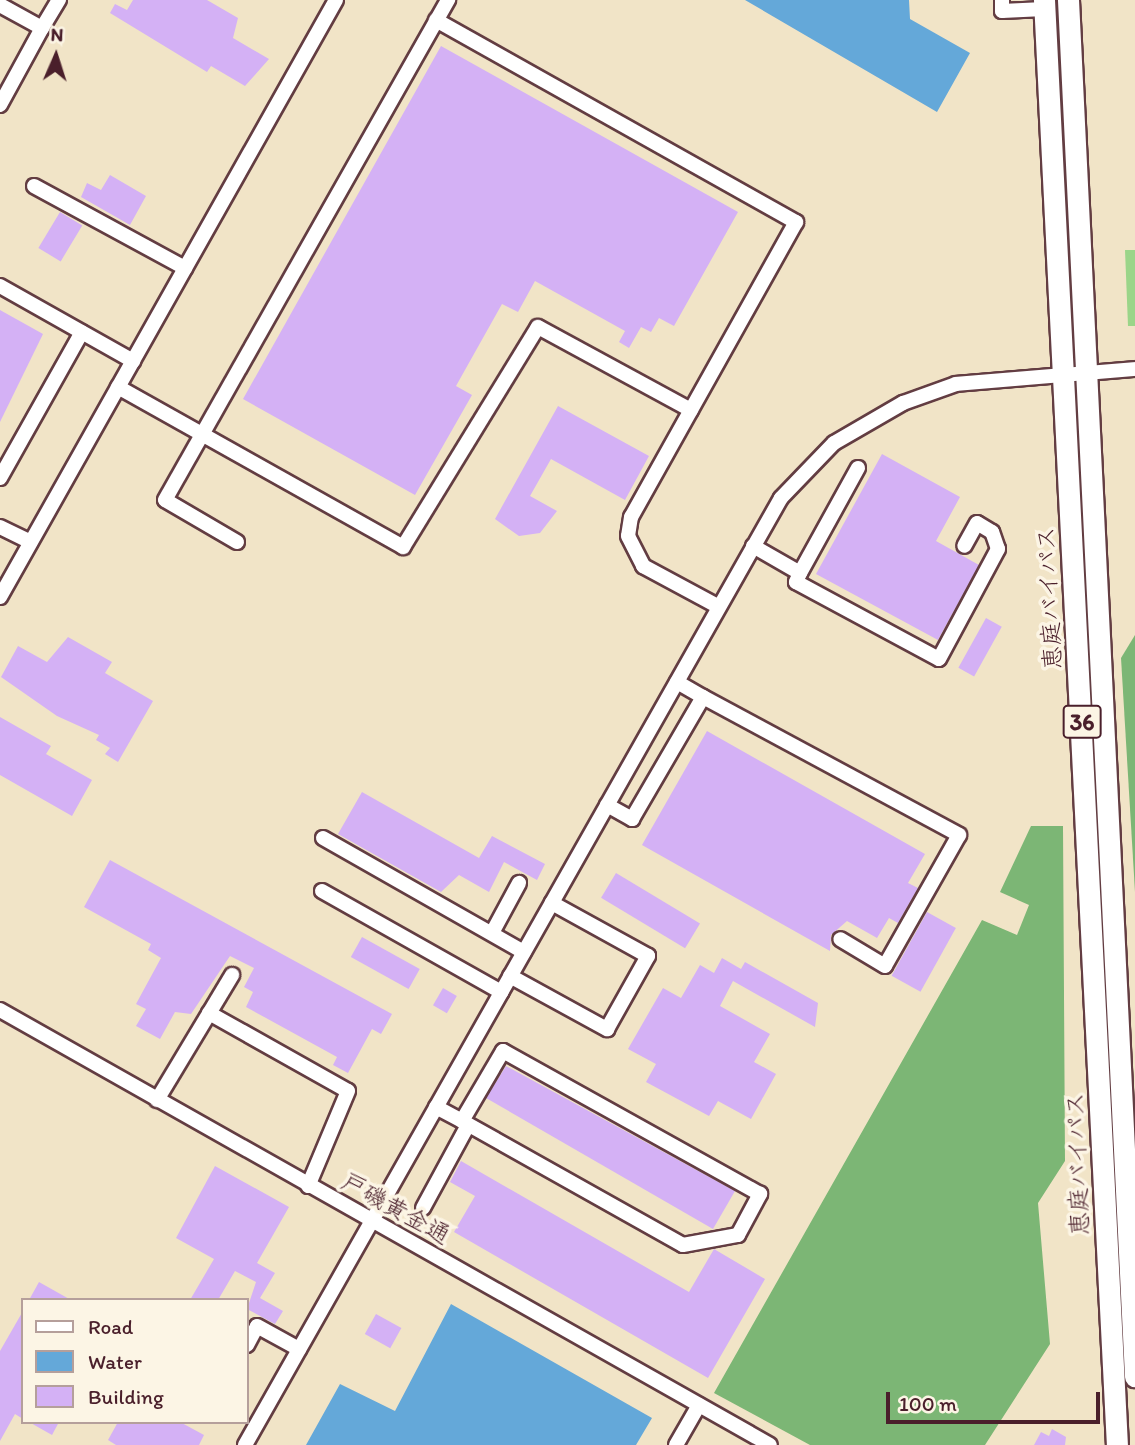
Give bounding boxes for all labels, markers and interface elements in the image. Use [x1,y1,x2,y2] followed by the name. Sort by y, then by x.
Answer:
[21,21,91,91] north arrow
[50,23,64,46] text: N
[1031,525,1067,671] street label: 恵庭バイパス
[1061,702,1103,742] road number: 36
[1060,1092,1094,1236] street label: 恵庭バイパス
[337,1166,455,1250] street label: 戸磯黄金通
[21,1298,248,1424] legend
[88,1314,133,1339] text: Road
[88,1349,142,1374] text: Water
[890,1378,1104,1422] scale bar
[88,1384,164,1409] text: Building
[899,1391,957,1416] text: 100 m

